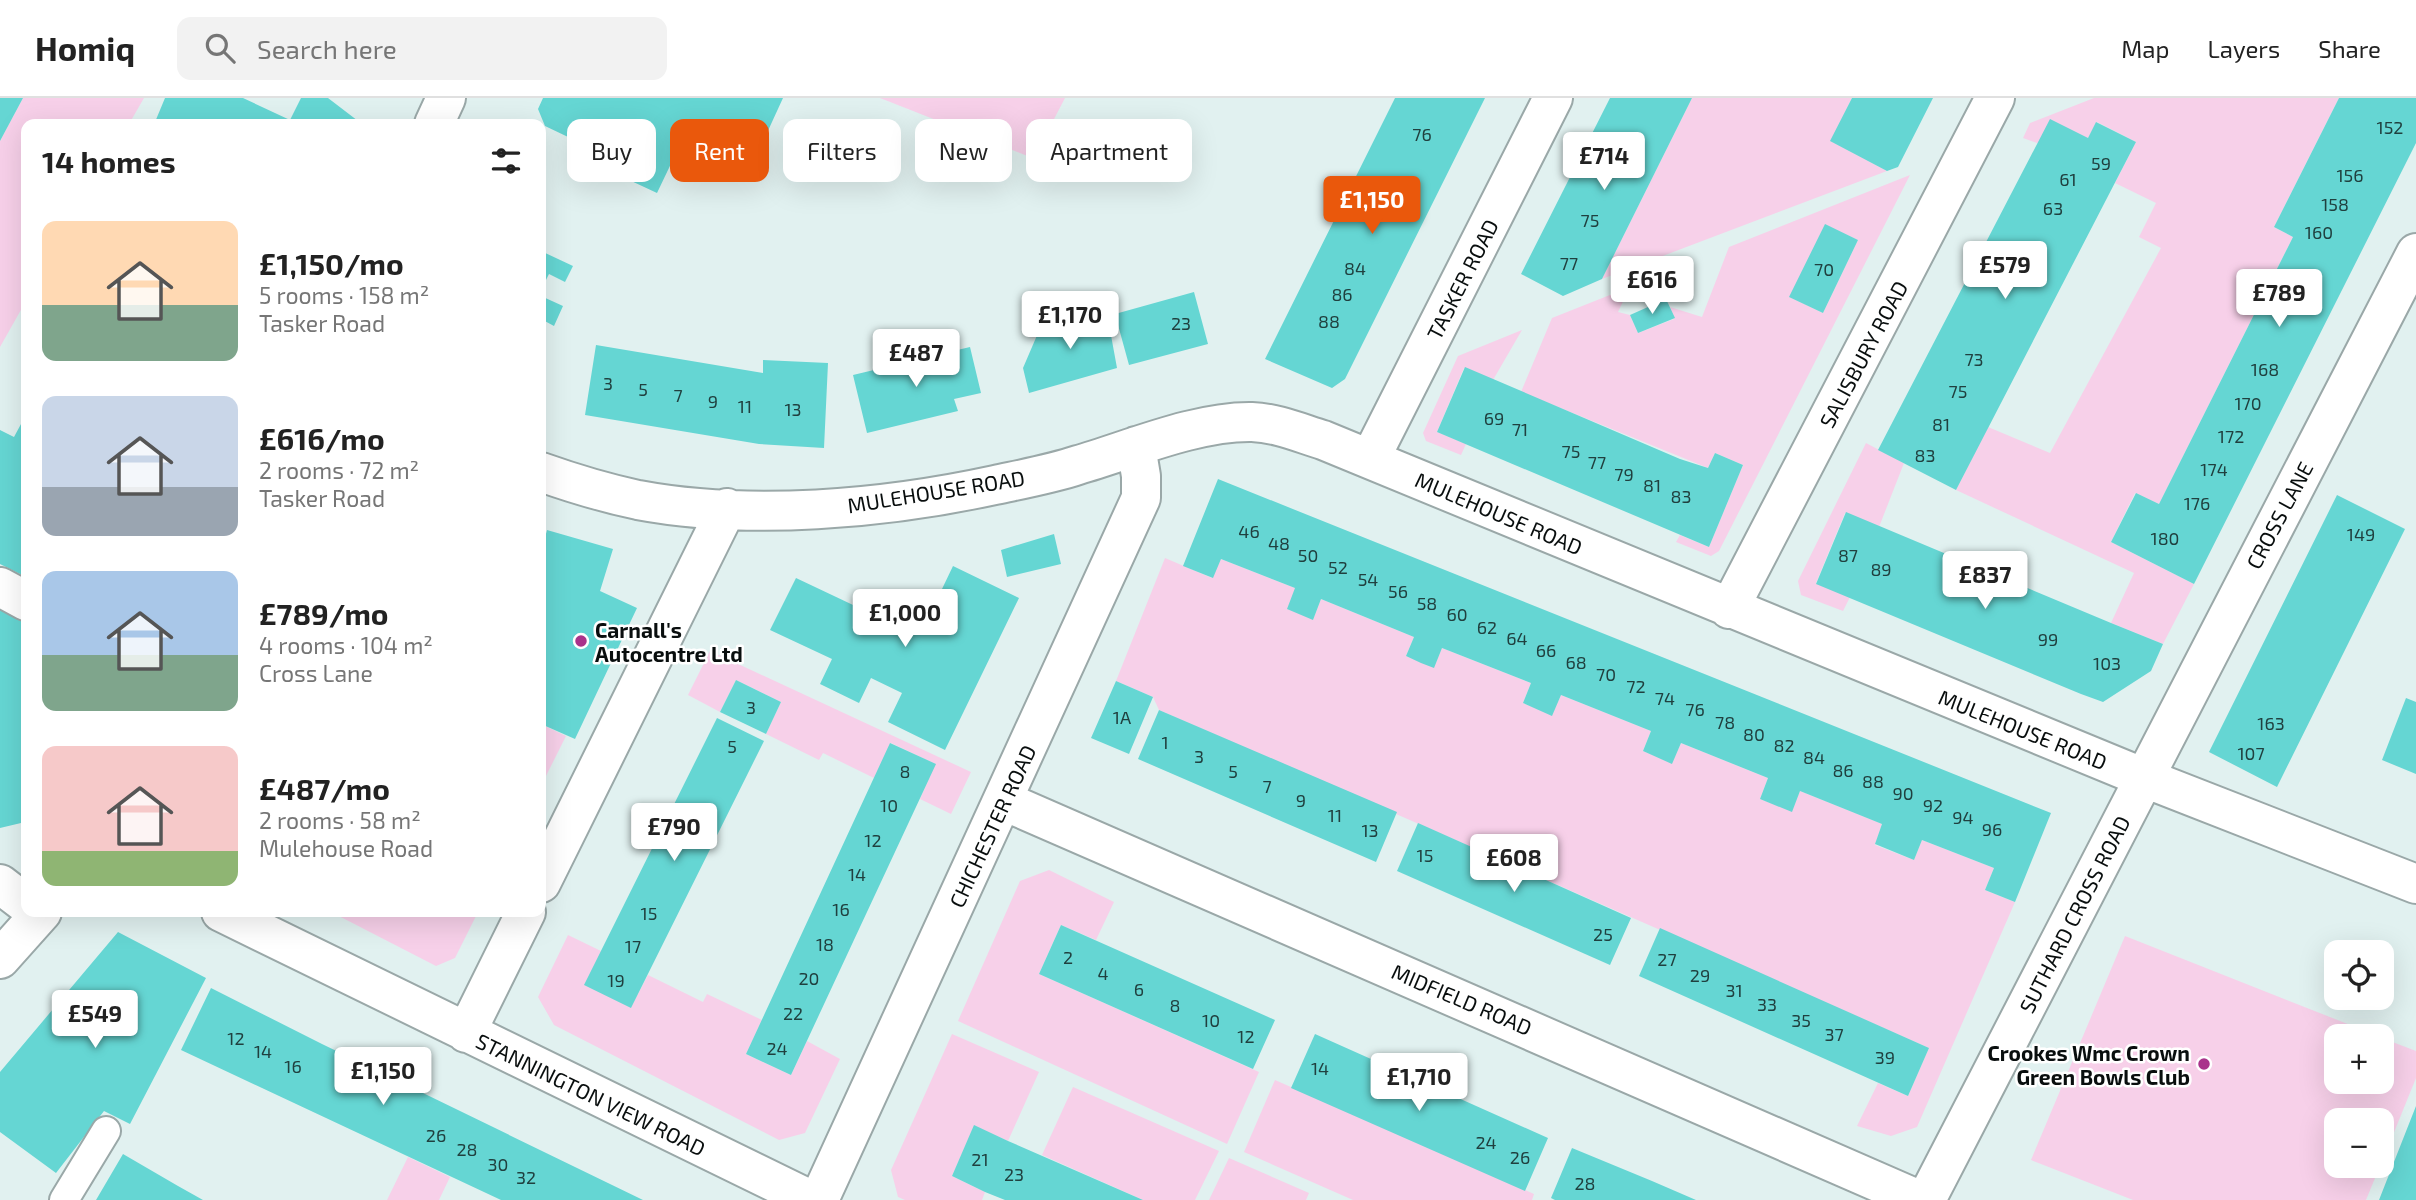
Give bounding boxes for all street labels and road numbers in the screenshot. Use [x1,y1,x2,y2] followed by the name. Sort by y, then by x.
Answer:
[1421,215,1503,343] street label: TASKER ROAD
[1814,276,1912,432] street label: SALISBURY ROAD
[2240,457,2318,573] street label: CROSS LANE
[846,465,1026,517] street label: MULEHOUSE ROAD
[1412,466,1586,560] street label: MULEHOUSE ROAD
[1935,684,2111,774] street label: MULEHOUSE ROAD
[943,741,1041,911] street label: CHICHESTER ROAD
[2013,811,2135,1017] street label: SUTHARD CROSS ROAD
[1388,958,1536,1040] street label: MIDFIELD ROAD
[472,1028,710,1160] street label: STANNINGTON VIEW ROAD

